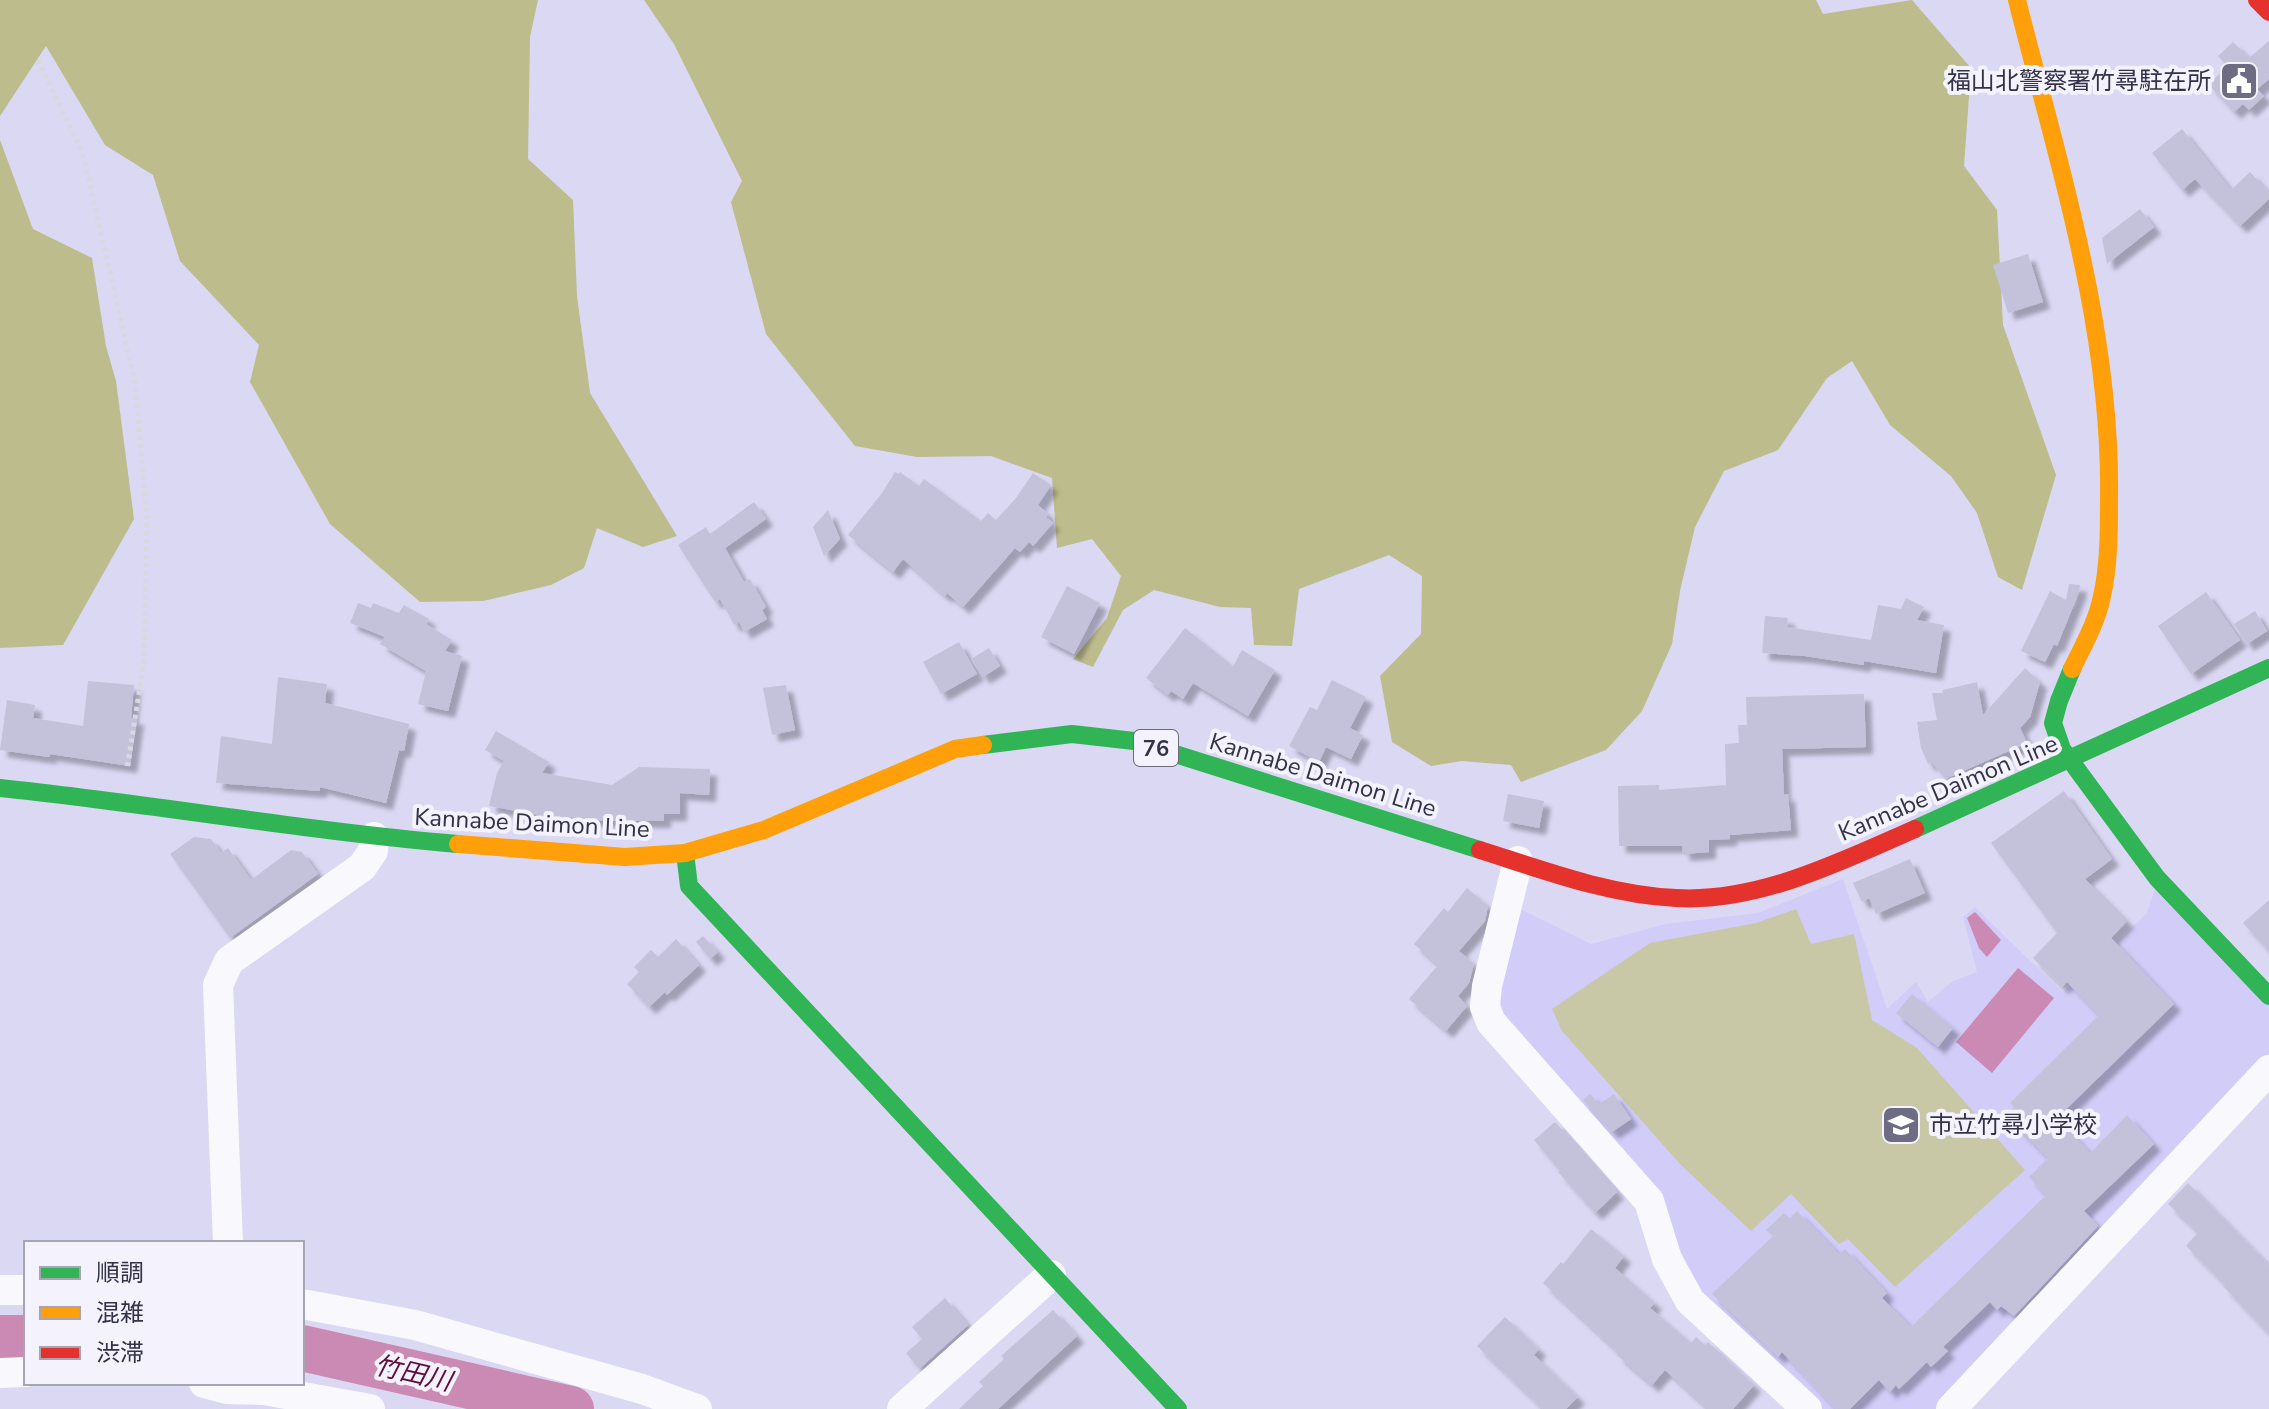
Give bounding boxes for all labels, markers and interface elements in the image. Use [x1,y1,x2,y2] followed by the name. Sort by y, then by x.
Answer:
[2218,60,2260,102] public building icon: 福山北警察署竹尋駐在所
[1947,65,2211,97] place label: 福山北警察署竹尋駐在所
[1206,725,1440,825] street label: Kannabe Daimon Line
[1833,727,2063,849] street label: Kannabe Daimon Line
[1134,730,1178,766] road number: 76
[414,801,650,845] street label: Kannabe Daimon Line
[1880,1104,1922,1146] school or university icon: 市立竹尋小学校
[1929,1109,2097,1141] place label: 市立竹尋小学校
[24,1241,304,1385] legend
[96,1257,144,1289] text: 順調
[96,1297,144,1329] text: 混雑
[96,1337,144,1369] text: 渋滞
[371,1348,458,1400] water label: 竹田川

